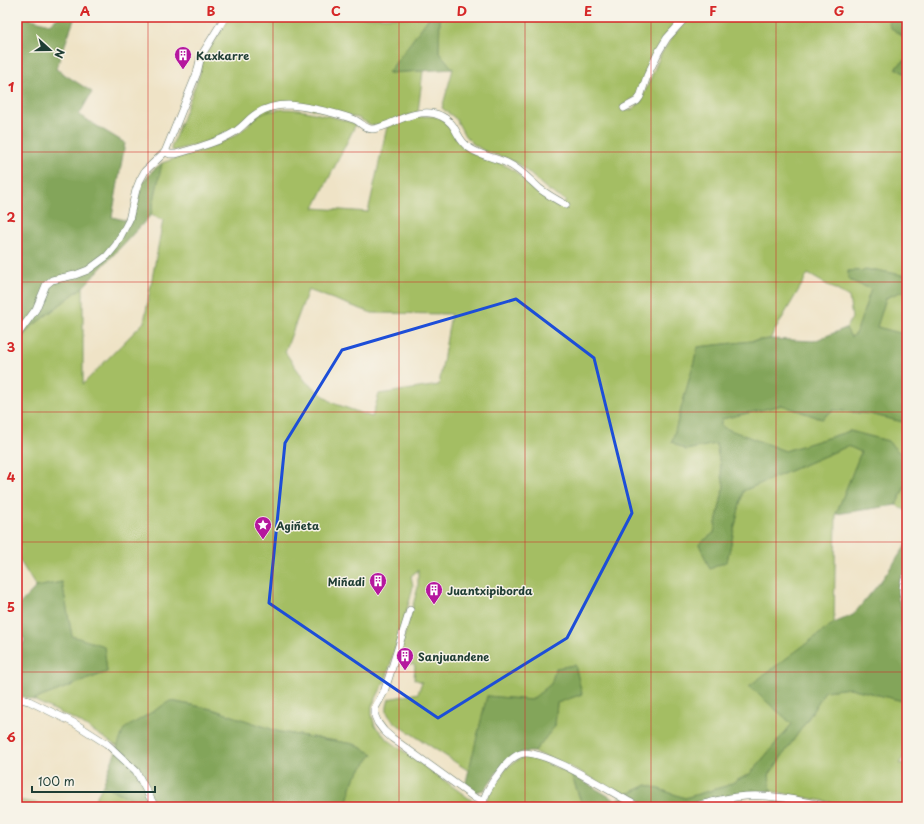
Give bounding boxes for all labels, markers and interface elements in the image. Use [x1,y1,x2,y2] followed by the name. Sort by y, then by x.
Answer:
[80,1,90,20] text: A
[207,1,216,20] text: B
[331,1,341,20] text: C
[457,1,467,20] text: D
[584,1,592,20] text: E
[709,1,717,20] text: F
[834,1,844,20] text: G
[30,30,70,70] north arrow
[173,45,193,70] building icon: Kaxkarre
[50,47,69,61] text: N
[196,47,249,64] place label: Kaxkarre
[8,77,14,96] text: 1
[6,207,16,226] text: 2
[7,337,16,356] text: 3
[7,467,16,486] text: 4
[253,515,273,540] place icon: Agiñeta
[275,517,320,534] place label: Agiñeta
[368,571,388,596] building icon: Miñadi
[328,573,365,590] place label: Miñadi
[424,580,444,605] building icon: Juantxipiborda
[447,582,533,599] place label: Juantxipiborda
[7,597,15,616] text: 5
[395,646,415,671] building icon: Sanjuandene
[418,648,489,665] place label: Sanjuandene
[6,727,16,746] text: 6
[32,768,155,794] scale bar
[38,772,75,790] text: 100 m

